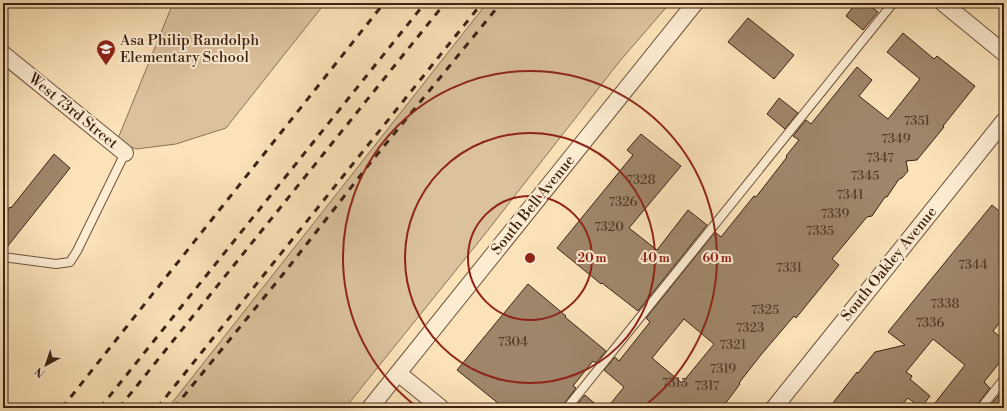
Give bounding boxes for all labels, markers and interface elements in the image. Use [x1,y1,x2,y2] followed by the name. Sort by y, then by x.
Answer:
[119,31,259,67] place label: Asa Philip Randolph Elementary School
[95,38,117,66] school or university icon: Asa Philip Randolph Elementary School
[24,68,122,153] street label: West 73rd Street
[904,113,931,129] house number: 7351
[881,131,911,147] house number: 7349
[866,150,894,166] house number: 7347
[487,151,579,259] street label: South Bell Avenue
[851,168,879,184] house number: 7345
[626,172,656,188] house number: 7328
[836,187,864,203] house number: 7341
[609,194,638,210] house number: 7326
[837,203,941,325] street label: South Oakley Avenue
[821,206,849,222] house number: 7339
[594,219,624,235] house number: 7320
[806,223,834,239] house number: 7335
[523,251,537,265] centre of rings
[577,251,607,266] text: 20 m
[640,251,670,266] text: 40 m
[702,251,732,266] text: 60 m
[958,257,988,273] house number: 7344
[776,260,802,276] house number: 7331
[931,296,959,312] house number: 7338
[751,302,779,318] house number: 7325
[916,315,944,331] house number: 7336
[736,320,764,336] house number: 7323
[498,334,528,350] house number: 7304
[720,337,747,353] house number: 7321
[26,345,66,385] north arrow
[710,361,736,377] house number: 7319
[32,364,48,380] text: N
[662,375,688,391] house number: 7315
[695,378,720,394] house number: 7317

